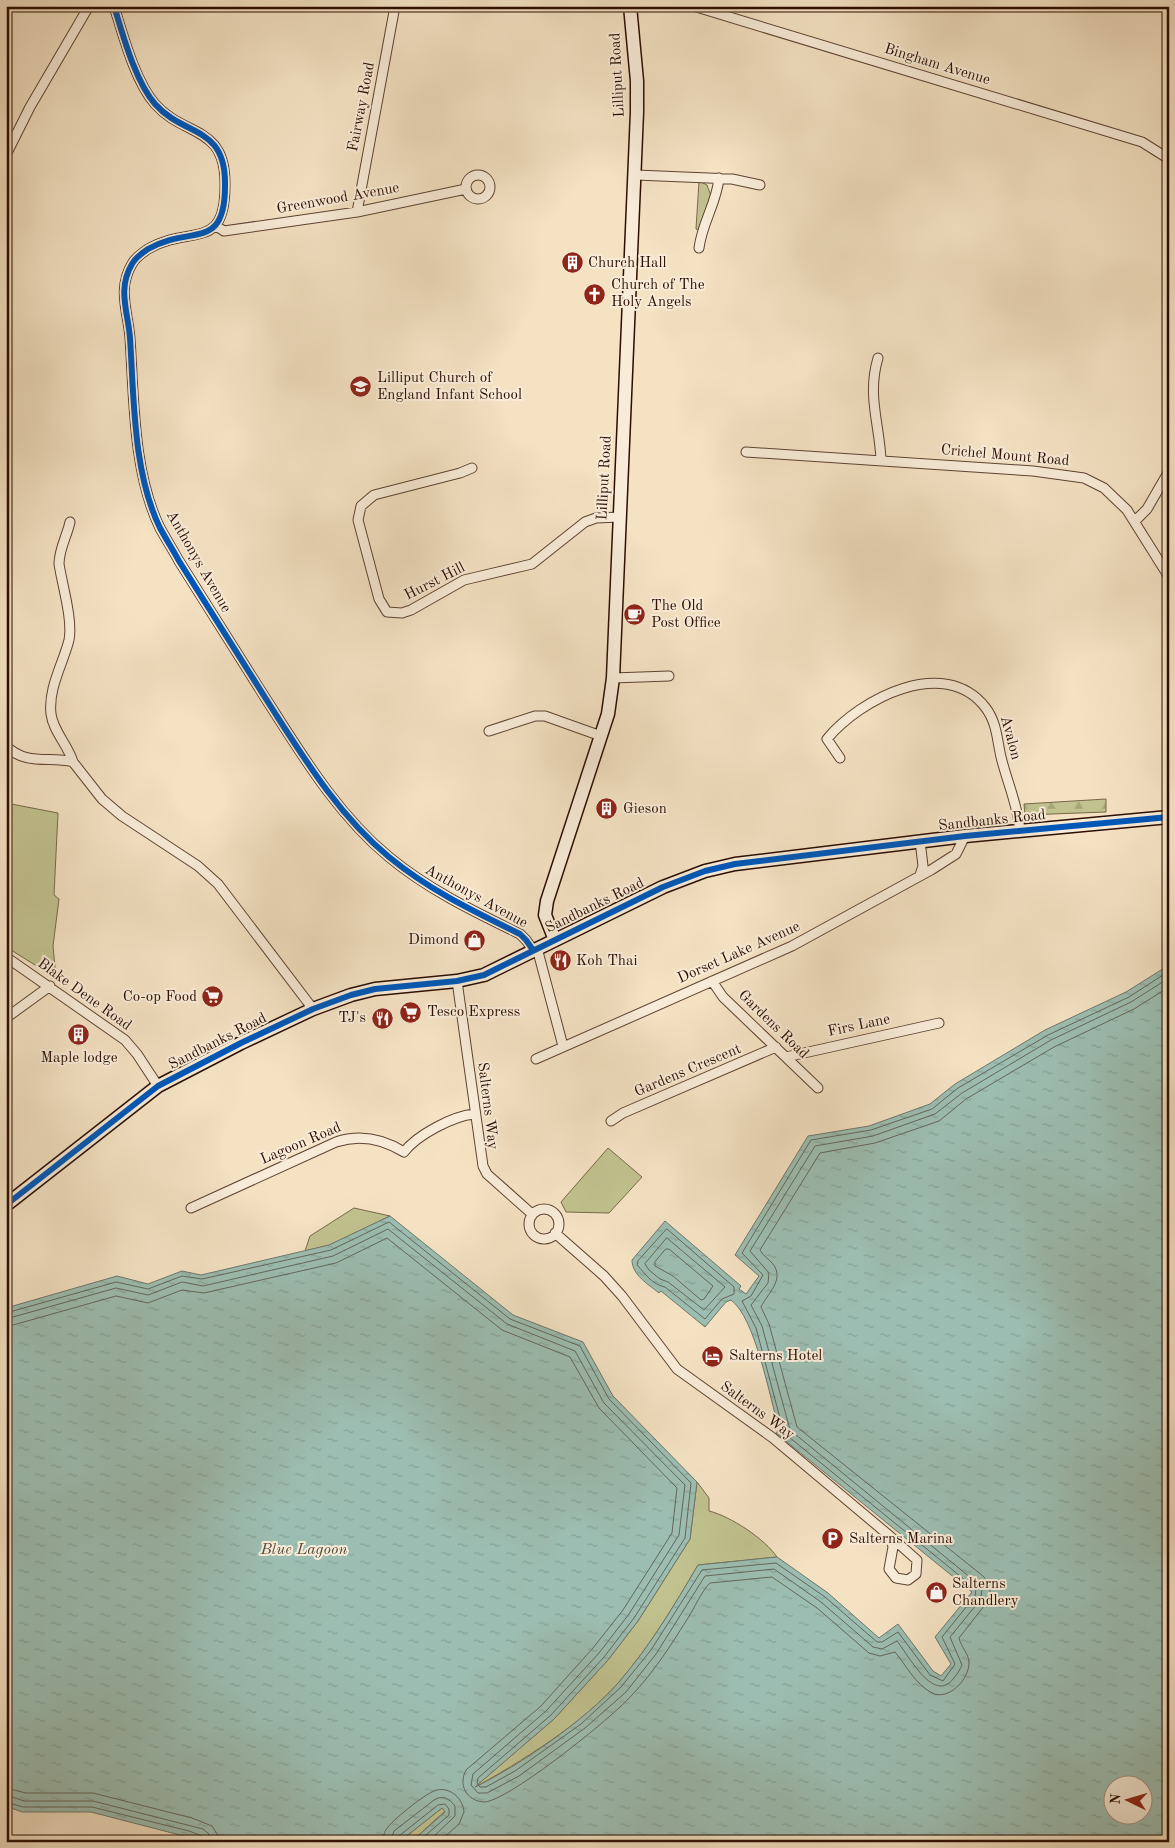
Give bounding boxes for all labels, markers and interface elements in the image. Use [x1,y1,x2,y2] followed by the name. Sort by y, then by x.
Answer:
[608,32,628,118] street label: Lilliput Road
[882,42,992,88] street label: Bingham Avenue
[346,61,378,153] street label: Fairway Road
[275,181,401,217] street label: Greenwood Avenue
[560,251,584,275] building icon: Church Hall
[588,256,667,271] place label: Church Hall
[611,278,705,310] place label: Church of The Holy Angels
[583,282,607,306] church icon: Church of The Holy Angels
[377,371,522,403] place label: Lilliput Church of England Infant School
[349,375,373,399] school or university icon: Lilliput Church of England Infant School
[595,435,615,521] street label: Lilliput Road
[940,443,1070,469] street label: Crichel Mount Road
[163,509,233,616] street label: Anthonys Avenue
[402,560,468,604] street label: Hurst Hill
[651,599,721,631] place label: The Old Post Office
[623,603,647,627] cafe icon: The Old Post Office
[997,714,1023,762] street label: Avalon
[595,797,619,821] building icon: Gieson
[623,802,667,817] place label: Gieson
[938,808,1047,834] street label: Sandbanks Road
[422,863,530,931] street label: Anthonys Avenue
[543,876,647,936] street label: Sandbanks Road
[676,919,803,987] street label: Dorset Lake Avenue
[463,928,487,952] shop icon: Dimond
[408,933,459,948] place label: Dimond
[548,949,572,973] restaurant icon: Koh Thai
[576,954,637,969] place label: Koh Thai
[34,956,134,1034] street label: Blake Dene Road
[201,985,225,1009] supermarket icon: Co-op Food
[735,988,811,1062] street label: Gardens Road
[123,990,197,1005] place label: Co-op Food
[399,1000,423,1024] supermarket icon: Tesco Express
[427,1005,520,1020] place label: Tesco Express
[370,1006,394,1030] restaurant icon: TJ's
[167,1011,270,1073] street label: Sandbanks Road
[338,1011,366,1026] place label: TJ's
[826,1012,892,1040] street label: Firs Lane
[67,1023,91,1047] building icon: Maple lodge
[632,1042,744,1100] street label: Gardens Crescent
[40,1051,118,1066] place label: Maple lodge
[474,1062,500,1151] street label: Salterns Way
[258,1120,344,1168] street label: Lagoon Road
[701,1344,725,1368] hotel icon: Salterns Hotel
[729,1349,822,1364] place label: Salterns Hotel
[717,1379,797,1443] street label: Salterns Way
[821,1527,845,1551] parking icon: Salterns Marina
[849,1532,953,1547] place label: Salterns Marina
[260,1542,347,1558] water label: Blue Lagoon
[952,1577,1019,1609] place label: Salterns Chandlery
[924,1581,948,1605] shop icon: Salterns Chandlery
[1102,1776,1152,1826] north arrow
[1109,1793,1124,1805] text: N

